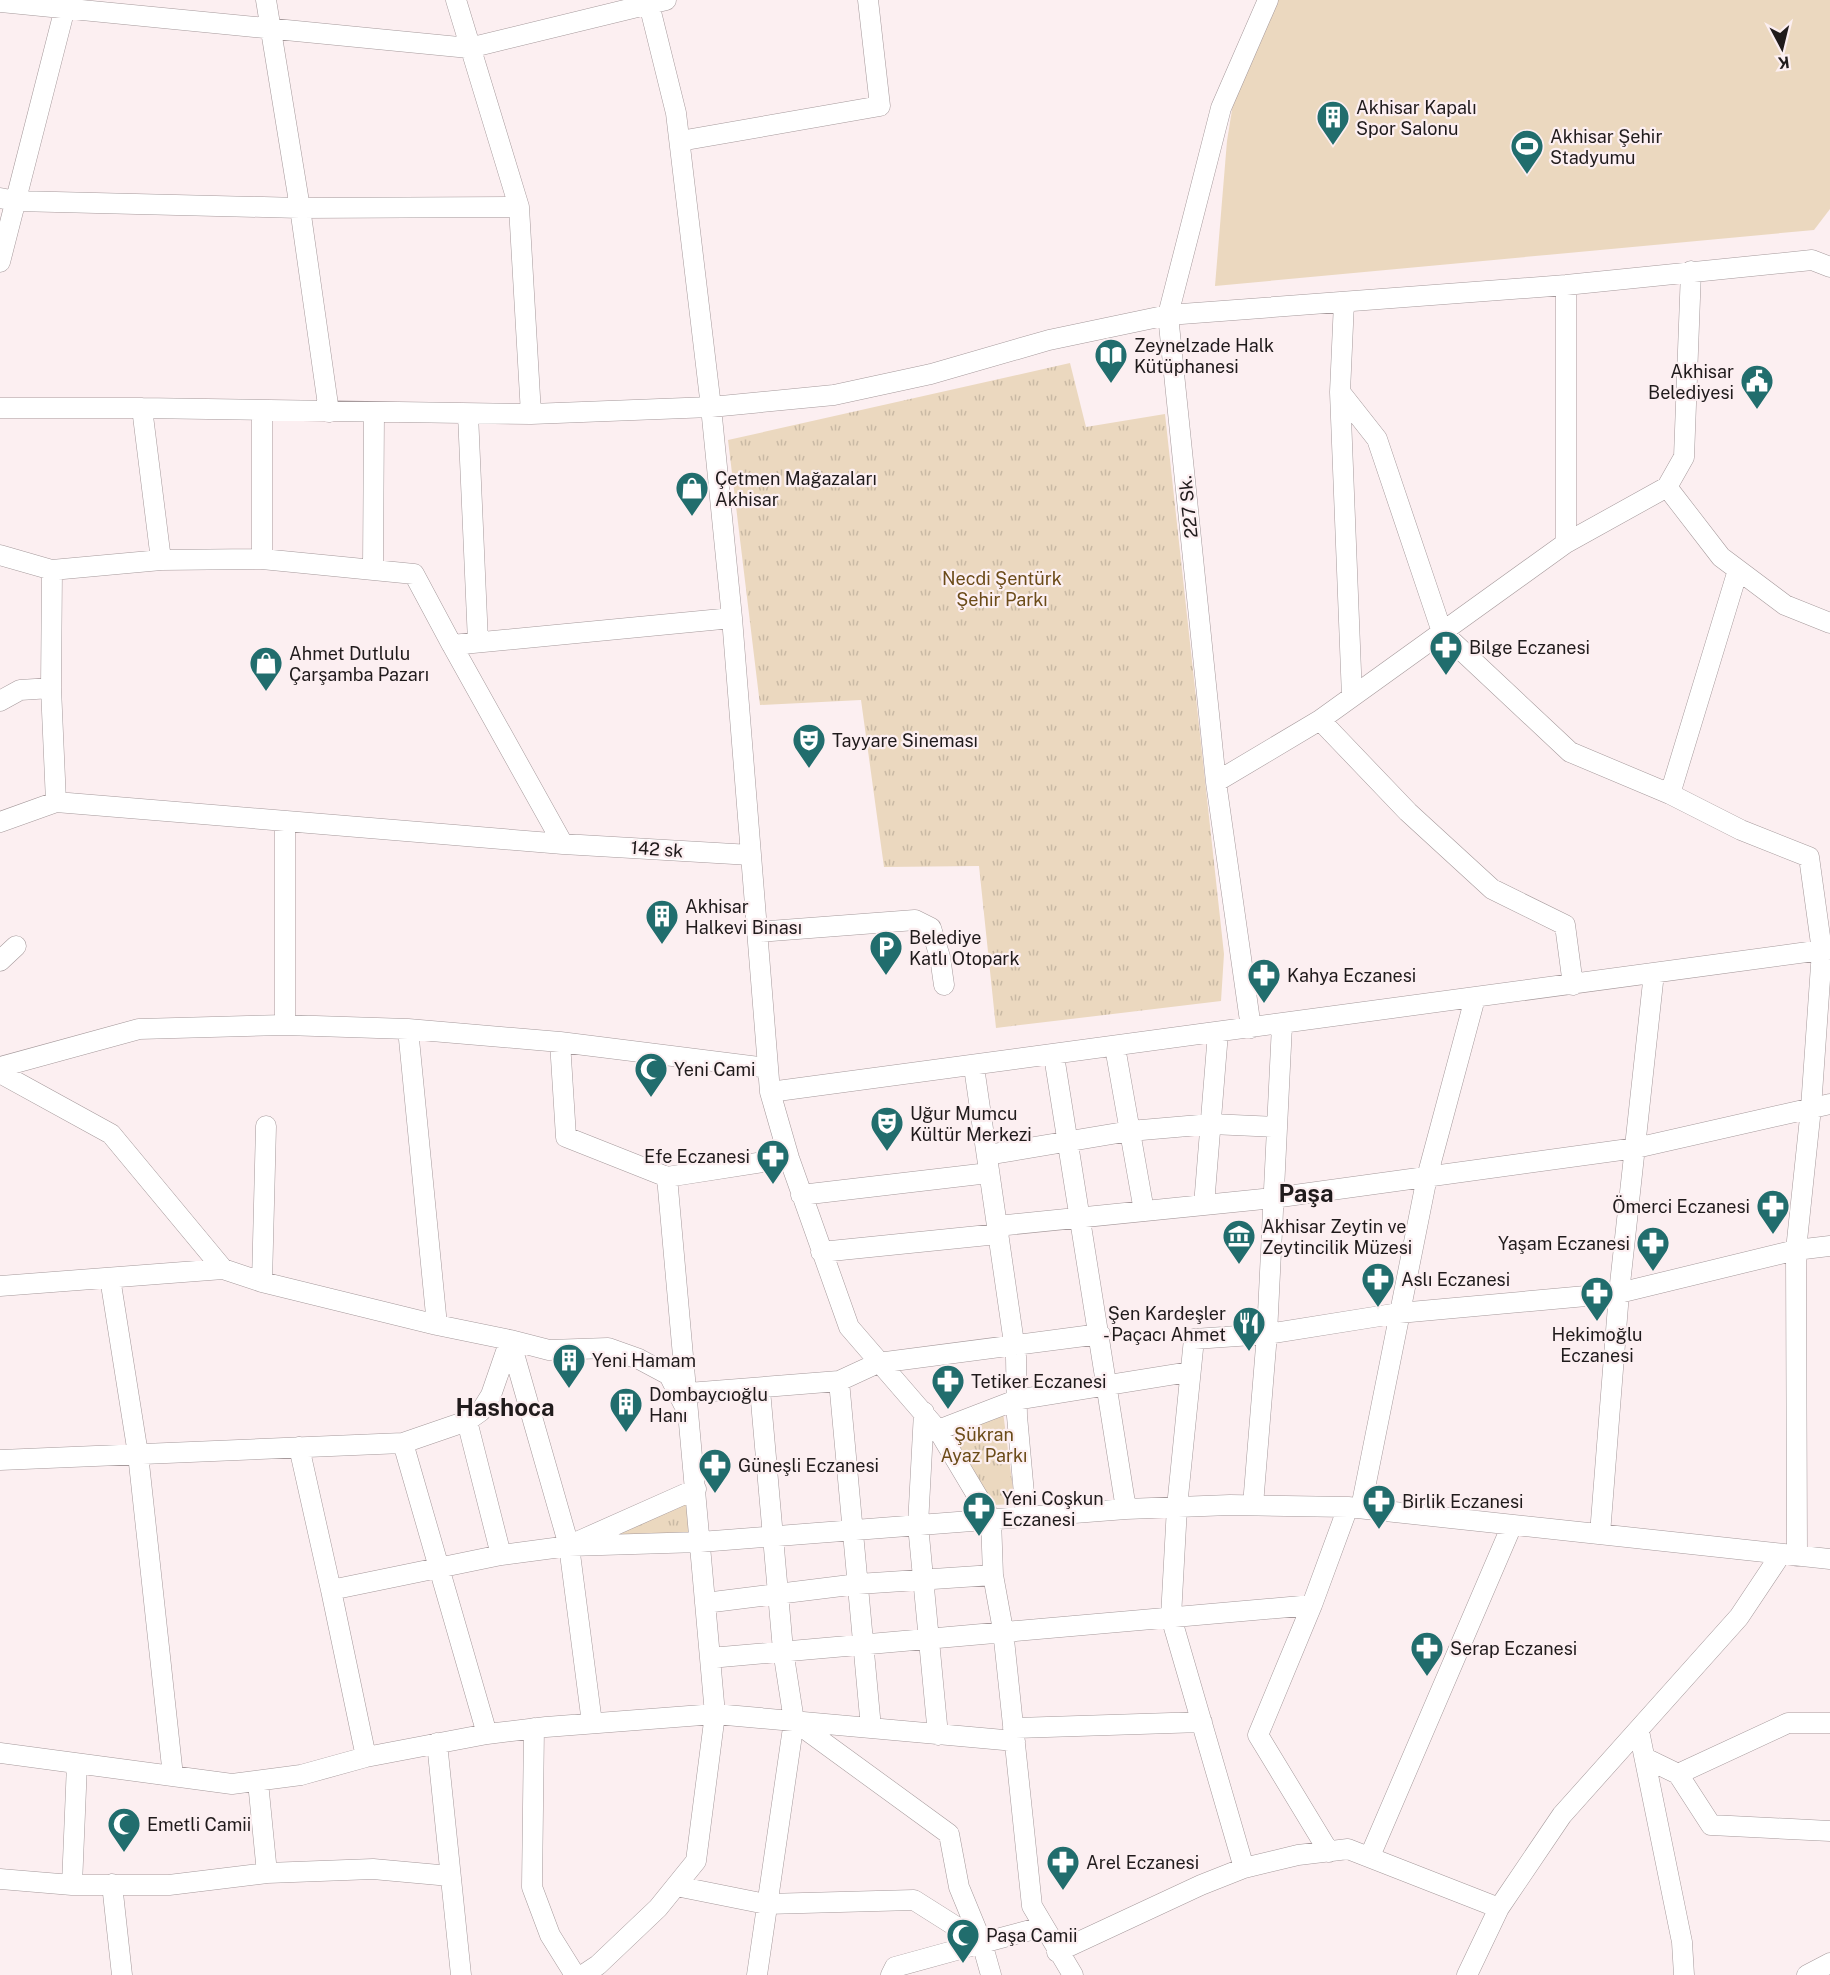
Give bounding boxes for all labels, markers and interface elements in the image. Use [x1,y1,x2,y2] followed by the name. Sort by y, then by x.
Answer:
[1752,18,1812,78] north arrow
[1776,52,1791,73] text: K
[1356,97,1477,139] place label: Akhisar Kapalı Spor Salonu
[1315,99,1351,146] building icon: Akhisar Kapalı Spor Salonu
[1550,126,1662,168] place label: Akhisar Şehir Stadyumu
[1509,128,1545,175] sports icon: Akhisar Şehir Stadyumu
[1134,335,1274,377] place label: Zeynelzade Halk Kütüphanesi
[1093,337,1129,384] library icon: Zeynelzade Halk Kütüphanesi
[1648,361,1734,403] place label: Akhisar Belediyesi
[1739,363,1775,410] public building icon: Akhisar Belediyesi
[715,468,877,510] place label: Çetmen Mağazaları Akhisar
[674,470,710,517] shop icon: Çetmen Mağazaları Akhisar
[1174,475,1202,539] street label: 227 Sk.
[942,568,1062,610] park label: Necdi Şentürk Şehir Parkı
[1428,629,1464,676] pharmacy icon: Bilge Eczanesi
[1469,637,1590,658] place label: Bilge Eczanesi
[289,643,429,685] place label: Ahmet Dutlulu Çarşamba Pazarı
[248,645,284,692] shop icon: Ahmet Dutlulu Çarşamba Pazarı
[791,722,827,769] theatre icon: Tayyare Sineması
[832,730,978,751] place label: Tayyare Sineması
[630,837,684,861] street label: 142 sk
[685,896,802,938] place label: Akhisar Halkevi Binası
[644,898,680,945] building icon: Akhisar Halkevi Binası
[909,927,1020,969] place label: Belediye Katlı Otopark
[868,929,904,976] parking icon: Belediye Katlı Otopark
[1246,957,1282,1004] pharmacy icon: Kahya Eczanesi
[1287,965,1416,986] place label: Kahya Eczanesi
[633,1051,669,1098] mosque icon: Yeni Cami
[674,1059,755,1080] place label: Yeni Cami
[910,1103,1032,1145] place label: Uğur Mumcu Kültür Merkezi
[869,1105,905,1152] theatre icon: Uğur Mumcu Kültür Merkezi
[755,1138,791,1185] pharmacy icon: Efe Eczanesi
[644,1146,750,1167] place label: Efe Eczanesi
[1278,1179,1334,1208] district label: Paşa
[1755,1188,1791,1235] pharmacy icon: Ömerci Eczanesi
[1612,1195,1750,1217] place label: Ömerci Eczanesi
[1262,1216,1412,1258] place label: Akhisar Zeytin ve Zeytincilik Müzesi
[1221,1218,1257,1265] museum icon: Akhisar Zeytin ve Zeytincilik Müzesi
[1635,1225,1671,1272] pharmacy icon: Yaşam Eczanesi
[1498,1233,1630,1254] place label: Yaşam Eczanesi
[1360,1261,1396,1308] pharmacy icon: Aslı Eczanesi
[1401,1269,1510,1290] place label: Aslı Eczanesi
[1579,1275,1615,1322] pharmacy icon: Hekimoğlu Eczanesi
[1103,1303,1226,1345] place label: Şen Kardeşler - Paçacı Ahmet
[1231,1305,1267,1352] restaurant icon: Şen Kardeşler - Paçacı Ahmet
[1551,1324,1643,1366] place label: Hekimoğlu Eczanesi
[551,1342,587,1389] building icon: Yeni Hamam
[592,1350,696,1371] place label: Yeni Hamam
[930,1363,966,1410] pharmacy icon: Tetiker Eczanesi
[971,1371,1107,1392] place label: Tetiker Eczanesi
[649,1384,768,1426] place label: Dombaycıoğlu Hanı
[608,1386,644,1433] building icon: Dombaycıoğlu Hanı
[455,1393,555,1421] district label: Hashoca
[941,1424,1027,1466] park label: Şükran Ayaz Parkı
[697,1447,733,1494] pharmacy icon: Güneşli Eczanesi
[738,1455,879,1476] place label: Güneşli Eczanesi
[1361,1483,1397,1530] pharmacy icon: Birlik Eczanesi
[1002,1488,1104,1530] place label: Yeni Coşkun Eczanesi
[961,1490,997,1537] pharmacy icon: Yeni Coşkun Eczanesi
[1402,1491,1524,1512] place label: Birlik Eczanesi
[1409,1630,1445,1677] pharmacy icon: Serap Eczanesi
[1450,1638,1577,1659] place label: Serap Eczanesi
[106,1806,142,1853] mosque icon: Emetli Camii
[147,1814,251,1835] place label: Emetli Camii
[1045,1844,1081,1891] pharmacy icon: Arel Eczanesi
[1086,1852,1199,1873] place label: Arel Eczanesi
[945,1917,981,1964] mosque icon: Paşa Camii
[986,1925,1077,1946] place label: Paşa Camii

